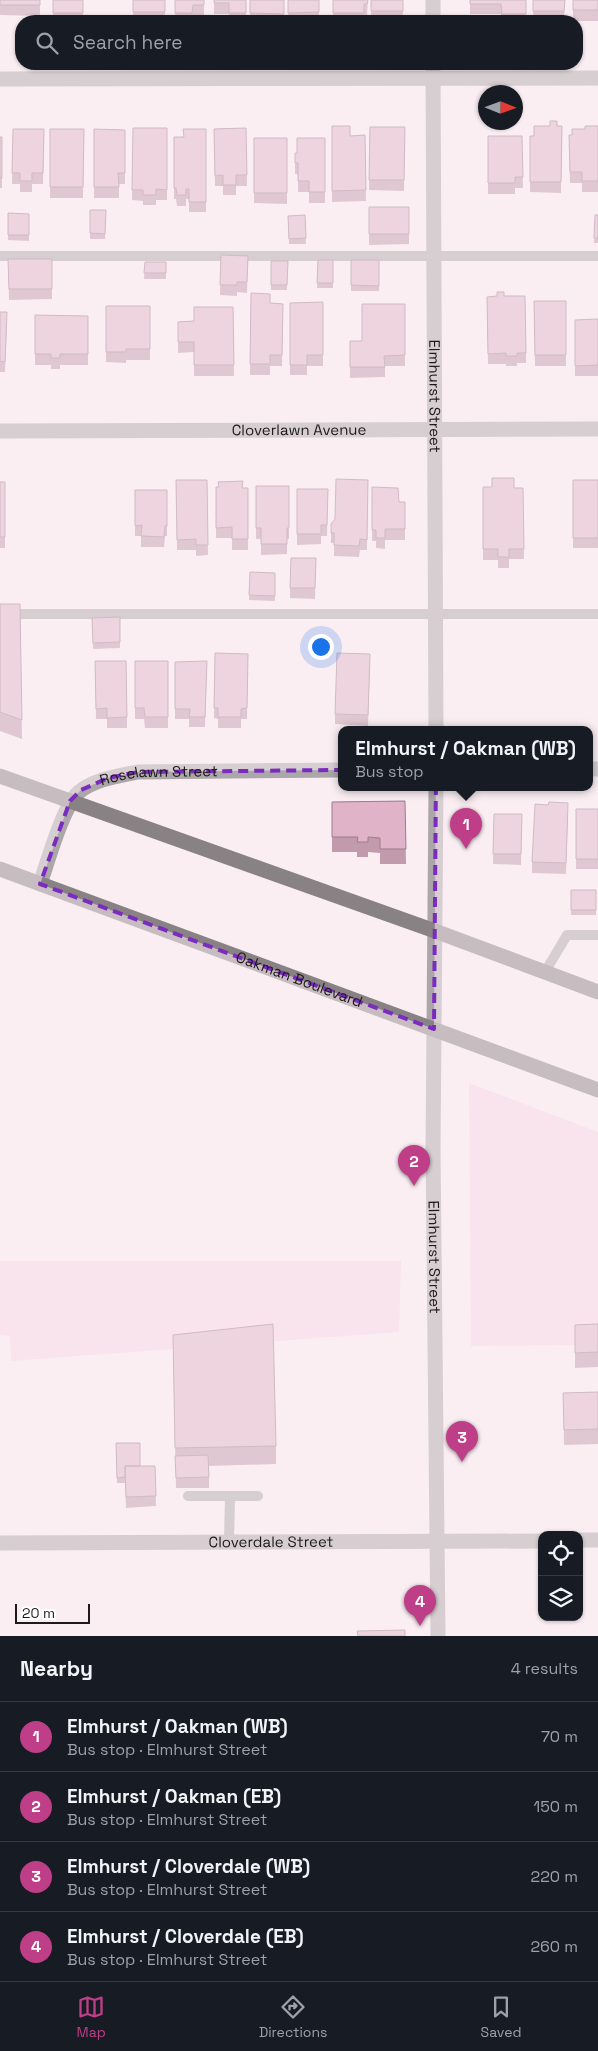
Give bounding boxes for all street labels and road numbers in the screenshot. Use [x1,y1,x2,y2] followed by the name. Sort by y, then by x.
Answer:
[425,339,445,453] street label: Elmhurst Street
[232,420,366,439] street label: Cloverlawn Avenue
[97,761,218,789] street label: Roselawn Street
[233,947,365,1011] street label: Oakman Boulevard
[425,1200,445,1314] street label: Elmhurst Street
[208,1532,334,1551] street label: Cloverdale Street

